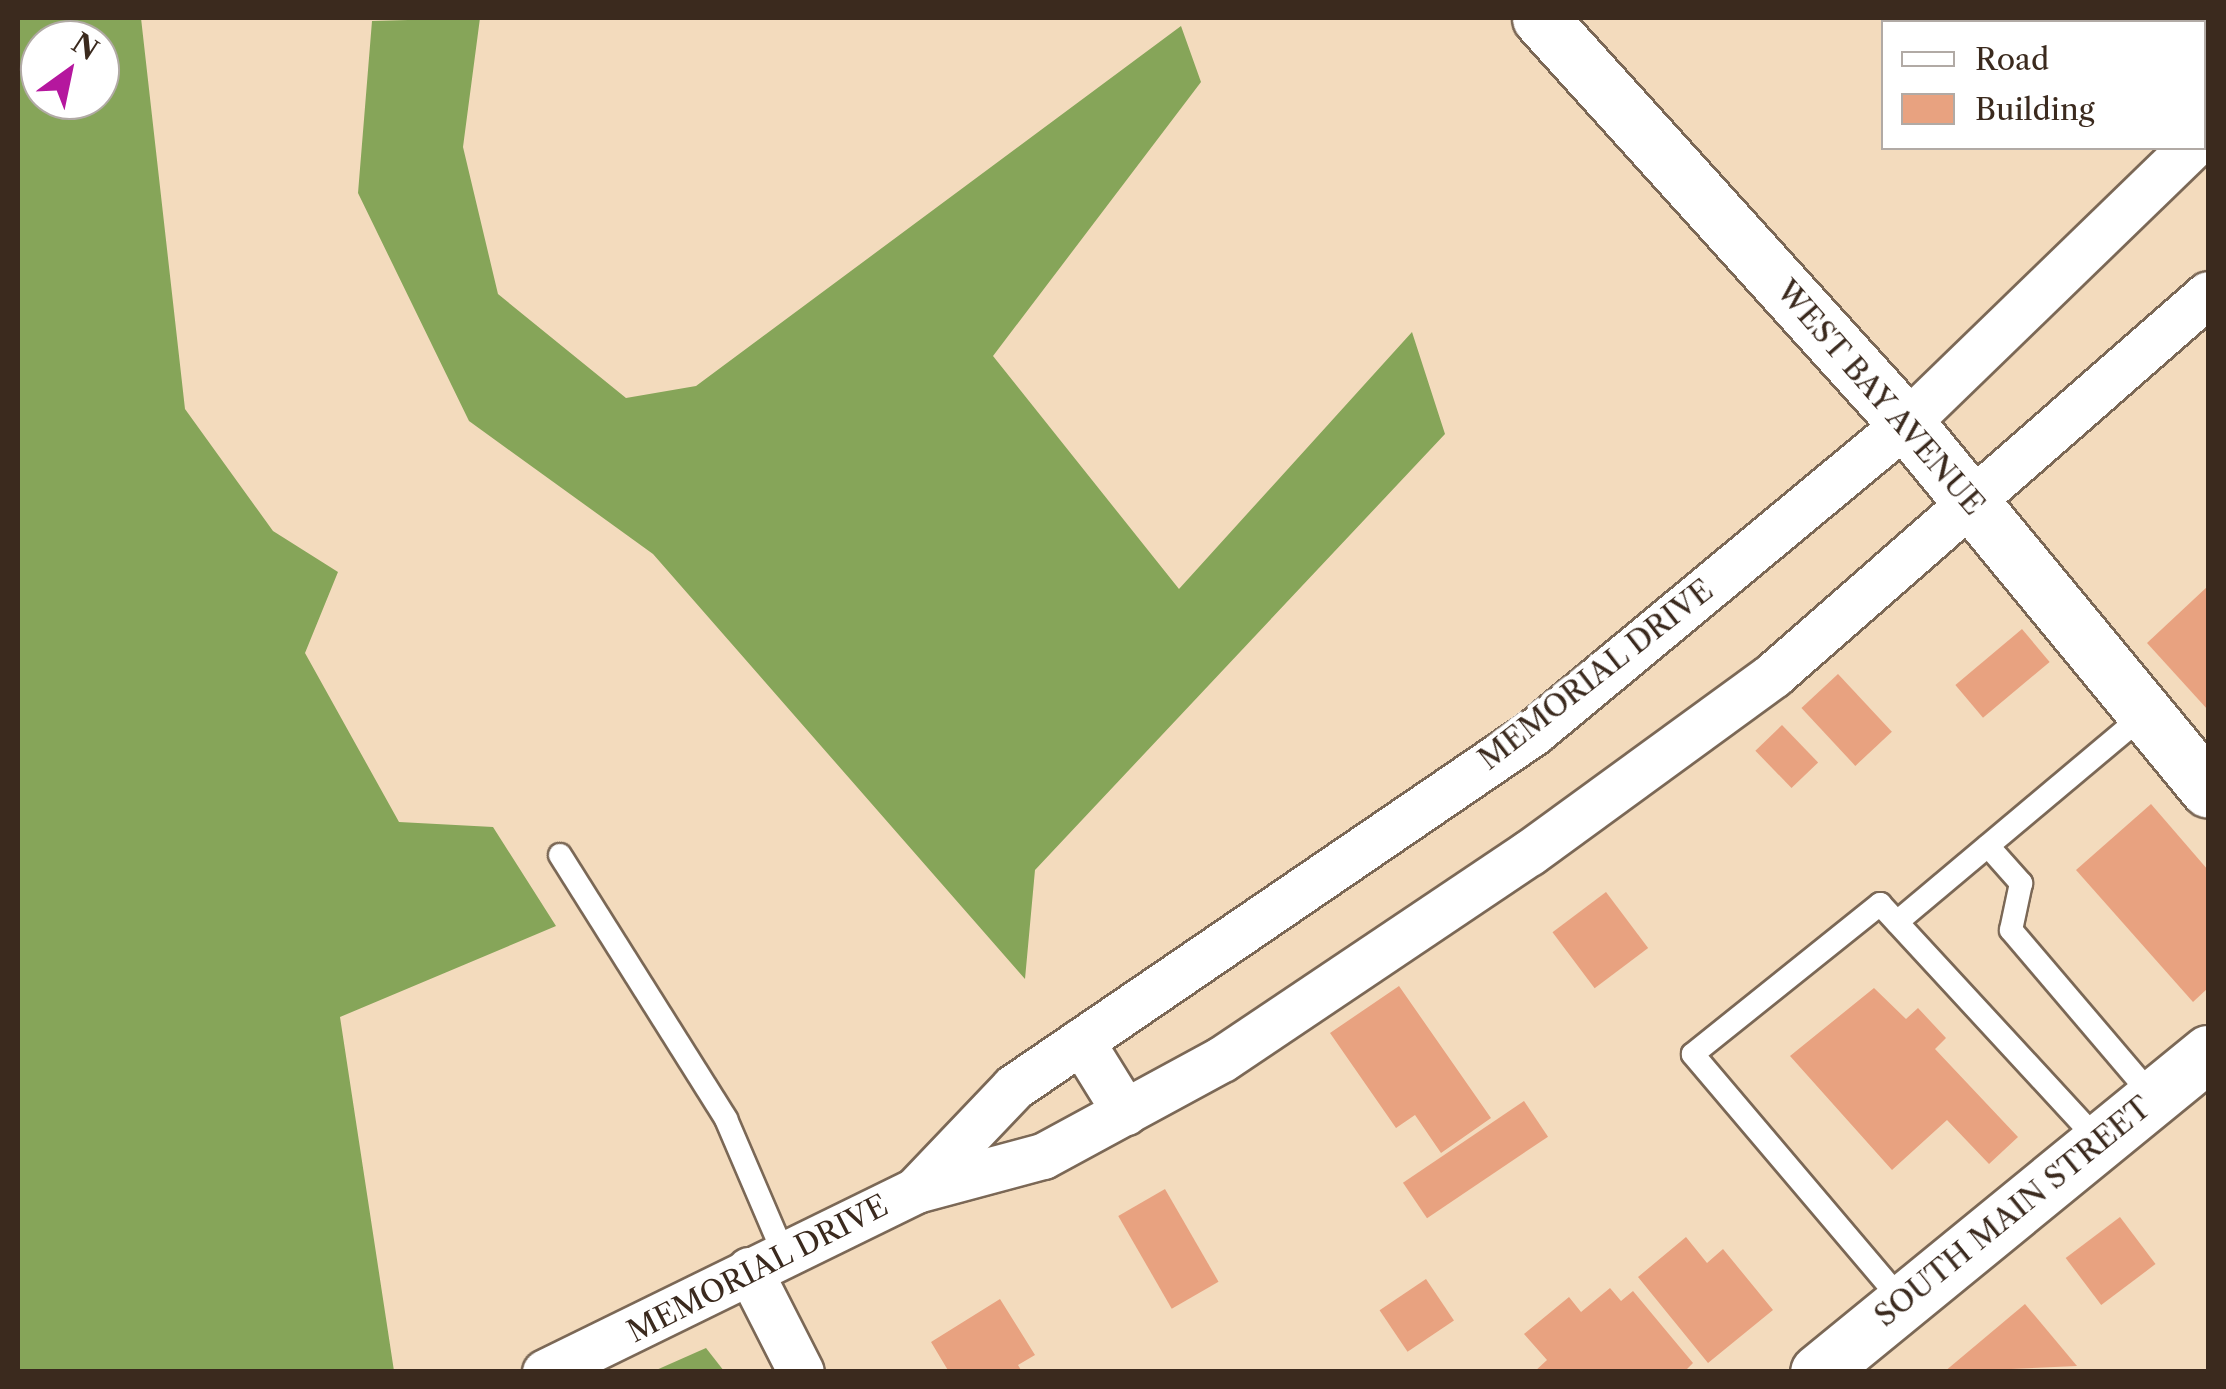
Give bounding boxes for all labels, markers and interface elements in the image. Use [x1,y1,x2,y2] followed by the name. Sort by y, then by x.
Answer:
[20,20,120,120] north arrow
[1881,20,2206,150] legend
[66,26,105,67] text: N
[1975,41,2049,78] text: Road
[1975,91,2095,128] text: Building
[1767,272,1993,524] street label: WEST BAY AVENUE
[1471,572,1721,778] street label: MEMORIAL DRIVE
[1868,1090,2158,1334] street label: SOUTH MAIN STREET
[621,1188,895,1350] street label: MEMORIAL DRIVE

